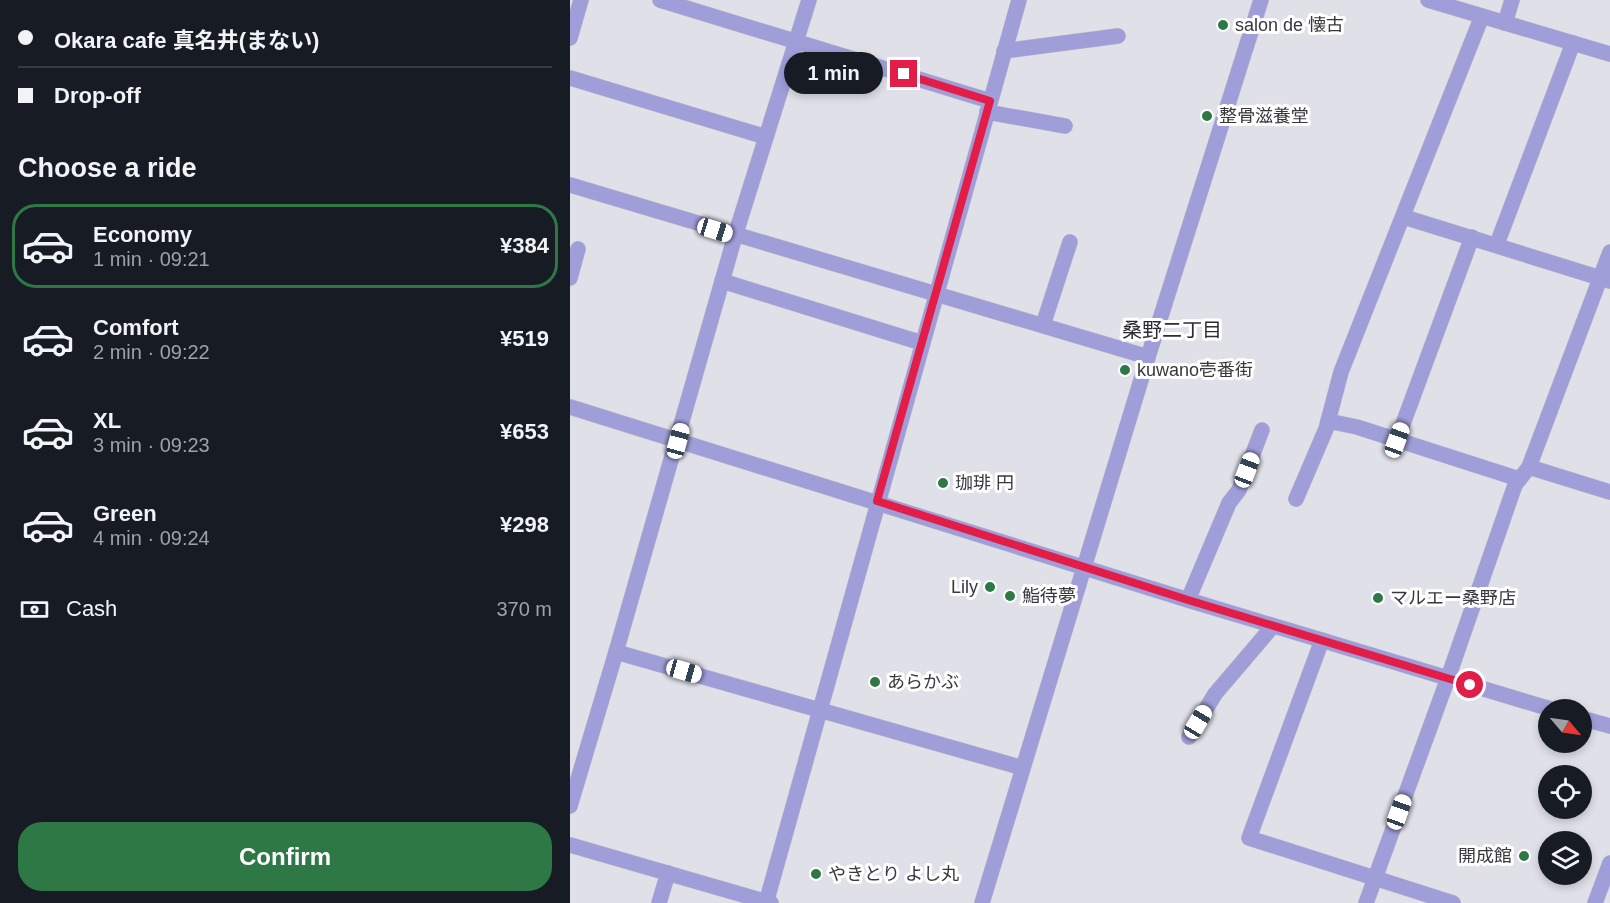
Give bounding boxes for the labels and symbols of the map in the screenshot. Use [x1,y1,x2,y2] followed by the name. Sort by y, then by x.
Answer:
[1235,15,1344,35] place label: salon de 懐古
[1216,18,1230,32] marker: salon de 懐古
[784,53,883,95] callout: 1 min
[890,60,917,87] route end
[1219,106,1309,126] place label: 整骨滋養堂
[1200,109,1214,123] marker: 整骨滋養堂
[695,216,735,244] car
[1122,319,1222,341] district label: 桑野二丁目
[1137,360,1253,380] place label: kuwano壱番街
[1118,363,1132,377] marker: kuwano壱番街
[1382,420,1412,460] car
[665,421,691,461] car
[1232,450,1262,490] car
[955,473,1014,493] place label: 珈琲 円
[936,476,950,490] marker: 珈琲 円
[951,577,978,597] place label: Lily
[983,580,997,594] marker: Lily
[1022,586,1076,606] place label: 鮨待夢
[1390,588,1516,608] place label: マルエー桑野店
[1003,589,1017,603] marker: 鮨待夢
[1371,591,1385,605] marker: マルエー桑野店
[664,657,704,685] car
[1456,671,1483,698] route start
[887,672,959,692] place label: あらかぶ
[868,675,882,689] marker: あらかぶ
[1538,699,1592,753] north arrow
[1181,702,1215,742] car
[1384,792,1414,832] car
[1458,846,1512,866] place label: 開成館
[1517,849,1531,863] marker: 開成館
[828,864,959,884] place label: やきとり よし丸
[809,867,823,881] marker: やきとり よし丸

